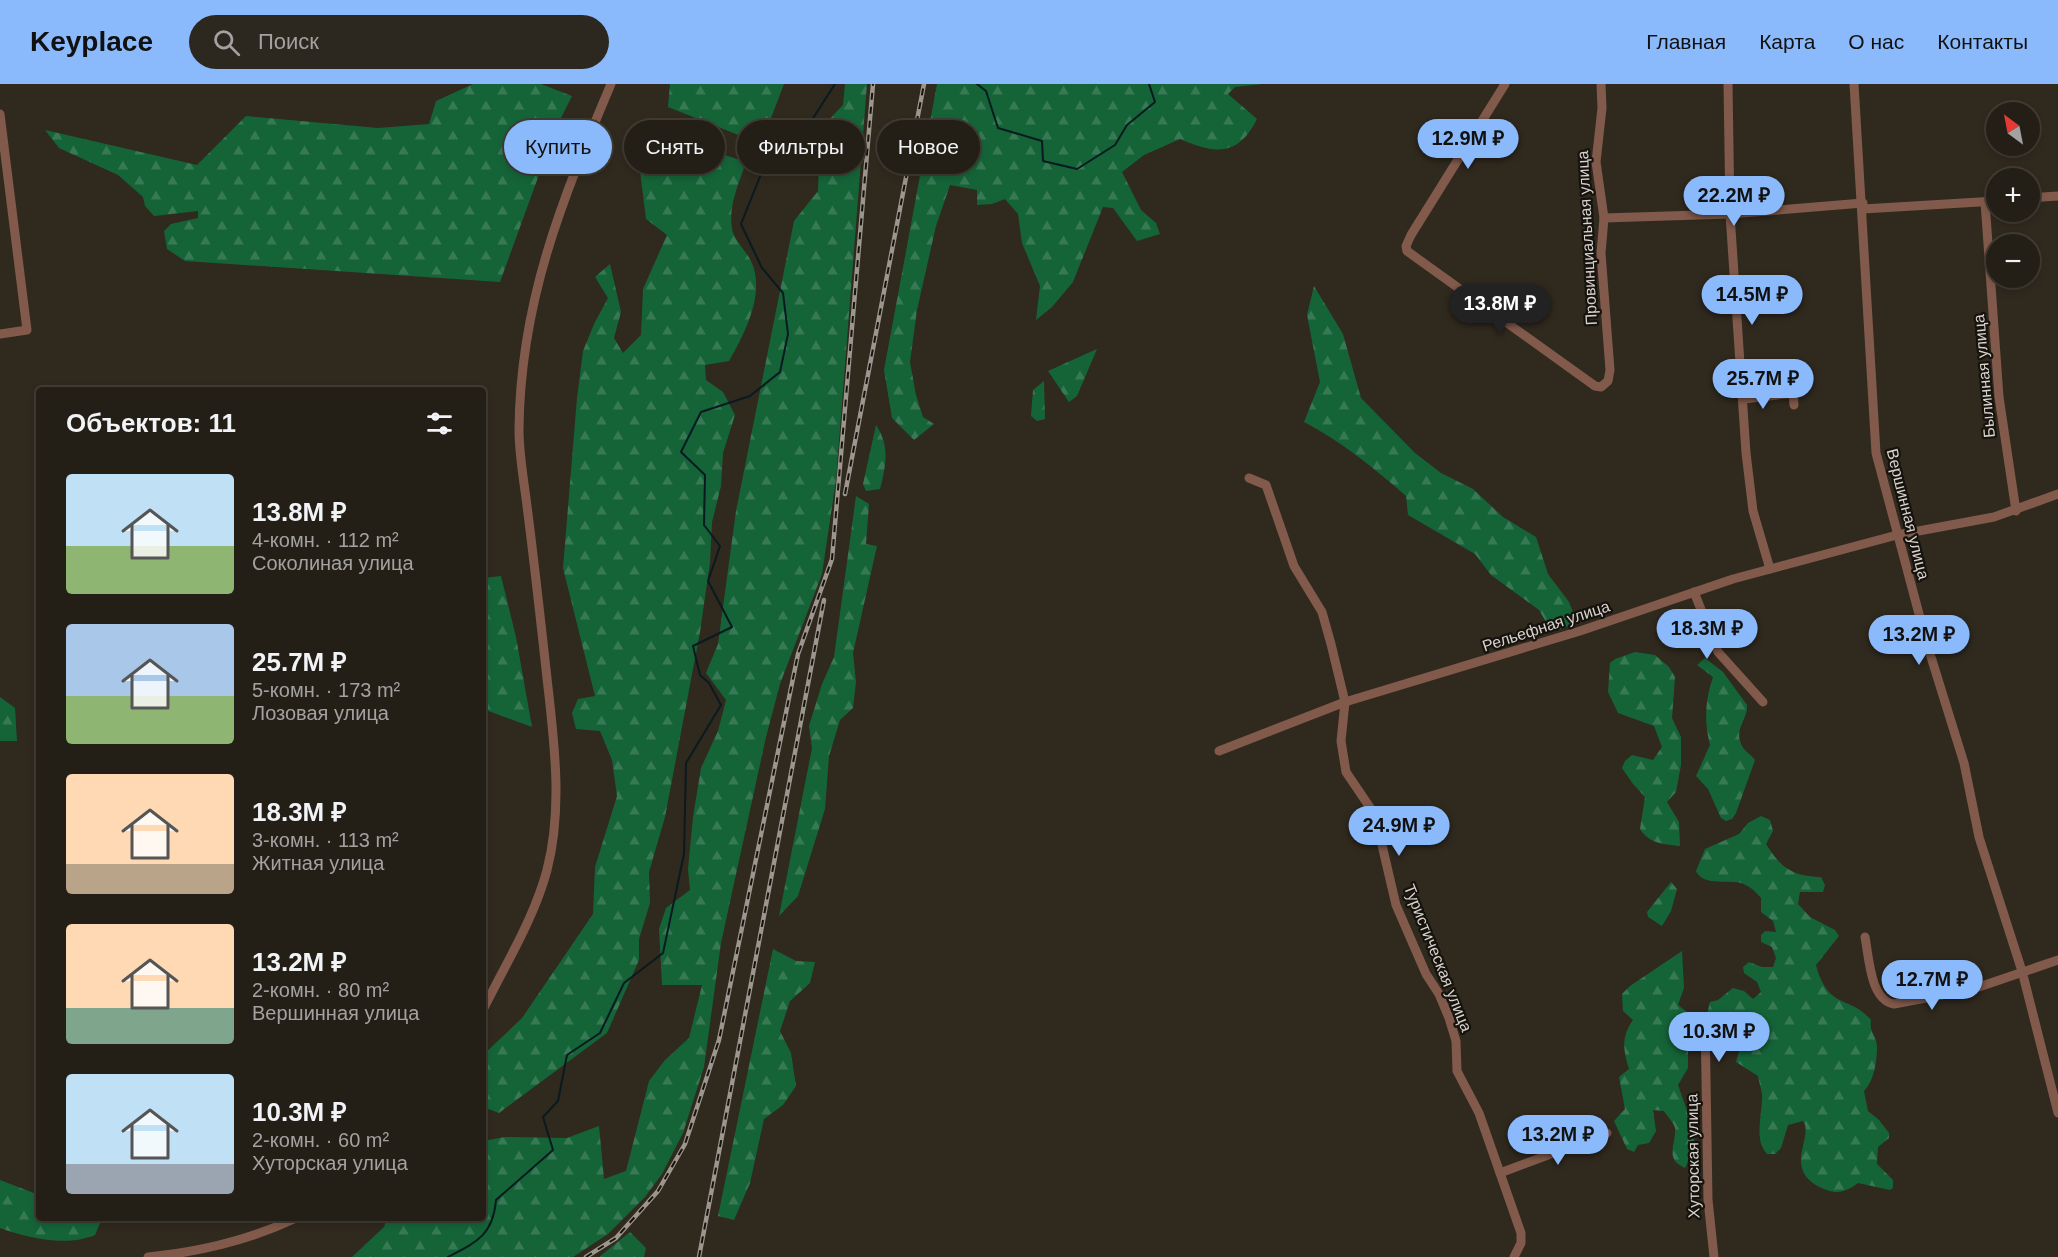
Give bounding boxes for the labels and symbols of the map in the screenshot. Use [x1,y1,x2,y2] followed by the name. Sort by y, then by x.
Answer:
[1986,102,2040,156] north arrow
[1413,119,1523,170] pin: 12.9M ₽
[1574,150,1600,326] street label: Провинциальная улица
[1679,176,1789,227] pin: 22.2M ₽
[1697,275,1807,326] pin: 14.5M ₽
[1445,284,1555,335] pin: 13.8M ₽
[1970,313,1998,438] street label: Былинная улица
[1708,359,1818,410] pin: 25.7M ₽
[1884,447,1932,581] street label: Вершинная улица
[1480,597,1612,655] street label: Рельефная улица
[1652,609,1762,660] pin: 18.3M ₽
[1864,615,1974,666] pin: 13.2M ₽
[1344,806,1454,857] pin: 24.9M ₽
[1401,882,1475,1034] street label: Туристическая улица
[1877,960,1987,1011] pin: 12.7M ₽
[1664,1012,1774,1063] pin: 10.3M ₽
[1683,1093,1703,1218] street label: Хуторская улица
[1503,1115,1613,1166] pin: 13.2M ₽

